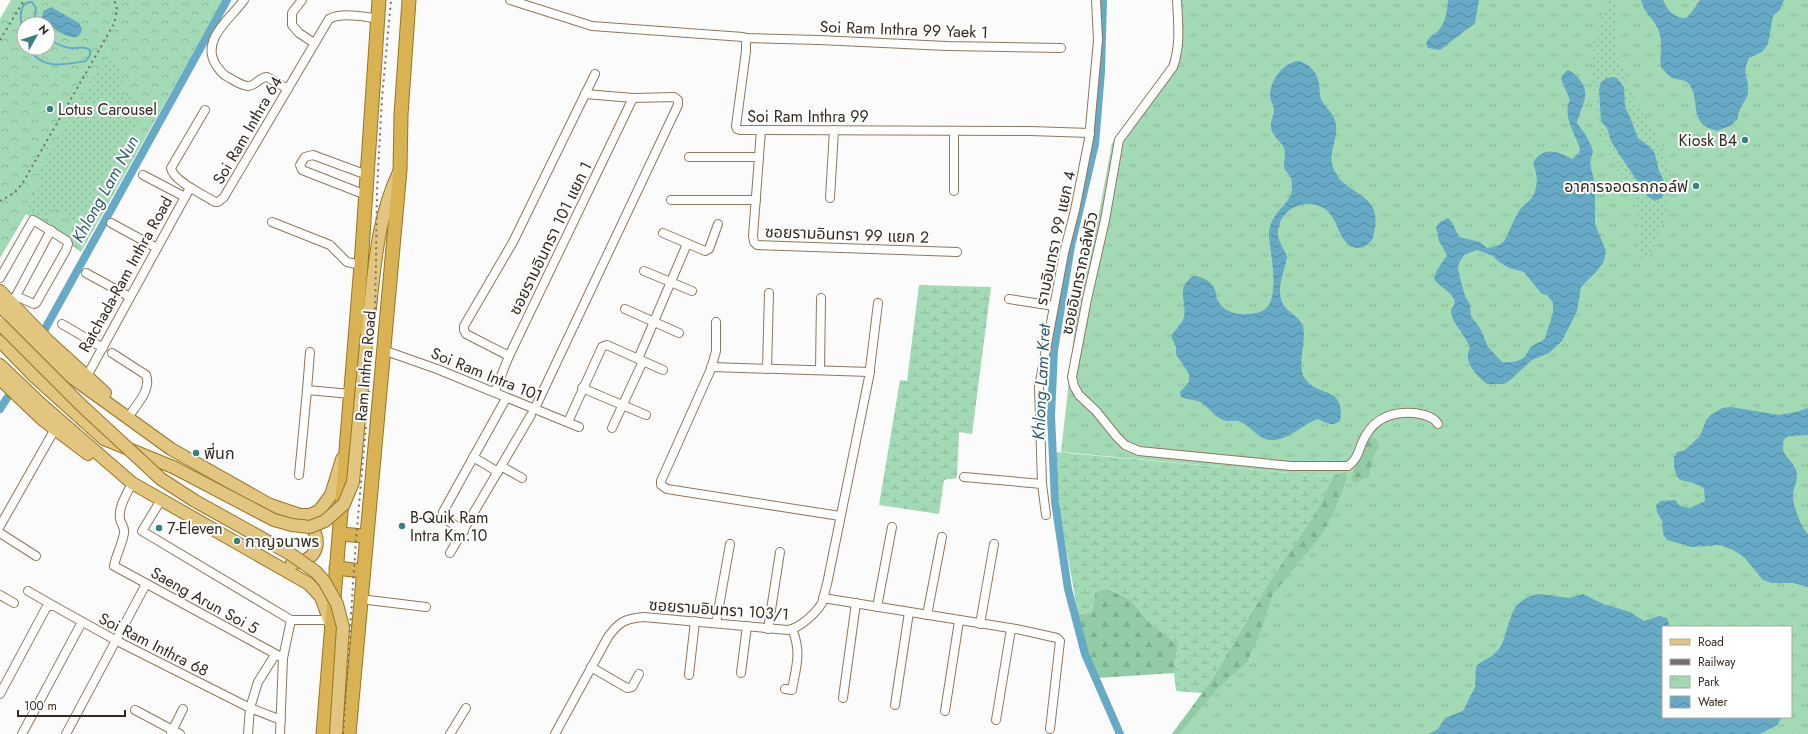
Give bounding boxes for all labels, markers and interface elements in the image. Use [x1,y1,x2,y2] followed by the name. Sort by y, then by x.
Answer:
[819,15,989,44] street label: Soi Ram Inthra 99 Yaek 1
[16,16,56,56] north arrow
[35,21,53,38] text: N
[207,72,288,189] street label: Soi Ram Inthra 64
[58,98,157,121] place label: Lotus Carousel
[45,104,55,114] marker: Lotus Carousel
[747,105,869,128] street label: Soi Ram Inthra 99
[1679,129,1737,152] place label: Kiosk B4
[66,131,144,247] water label: Khlong Lam Nun
[1740,135,1750,145] marker: Kiosk B4
[503,158,598,319] street label: ซอยรามอินทรา 101 แยก 1
[1030,169,1081,308] street label: รามอินทรา 99 แยก 4
[1564,175,1688,198] place label: อาคารจอดรถกอล์ฟ
[1691,181,1701,191] marker: อาคารจอดรถกอล์ฟ
[73,192,178,357] street label: Ratchada-Ram Inthra Road
[1055,209,1104,337] street label: ซอยอินทรากอล์ฟวิว
[764,220,930,249] street label: ซอยรามอินทรา 99 แยก 2
[349,310,382,422] street label: Ram Inthra Road
[1026,322,1056,441] water label: Khlong Lam Kret
[428,342,546,407] street label: Soi Ram Intra 101
[204,442,235,465] place label: พี่นก
[191,448,201,458] marker: พี่นก
[410,506,488,547] place label: B-Quik Ram Intra Km.10
[167,517,223,540] place label: 7-Eleven
[397,521,407,531] marker: B-Quik Ram Intra Km.10
[154,523,164,533] marker: 7-Eleven
[245,530,320,553] place label: กาญจนาพร
[232,536,242,546] marker: กาญจนาพร
[147,561,263,640] street label: Saeng Arun Soi 5
[648,593,790,626] street label: ซอยรามอินทรา 103/1
[95,607,213,682] street label: Soi Ram Inthra 68
[1662,626,1792,718] legend
[1698,633,1724,651] text: Road
[1698,653,1736,671] text: Railway
[1698,673,1720,691] text: Park
[18,692,125,718] scale bar
[1698,693,1729,711] text: Water
[24,697,57,715] text: 100 m

